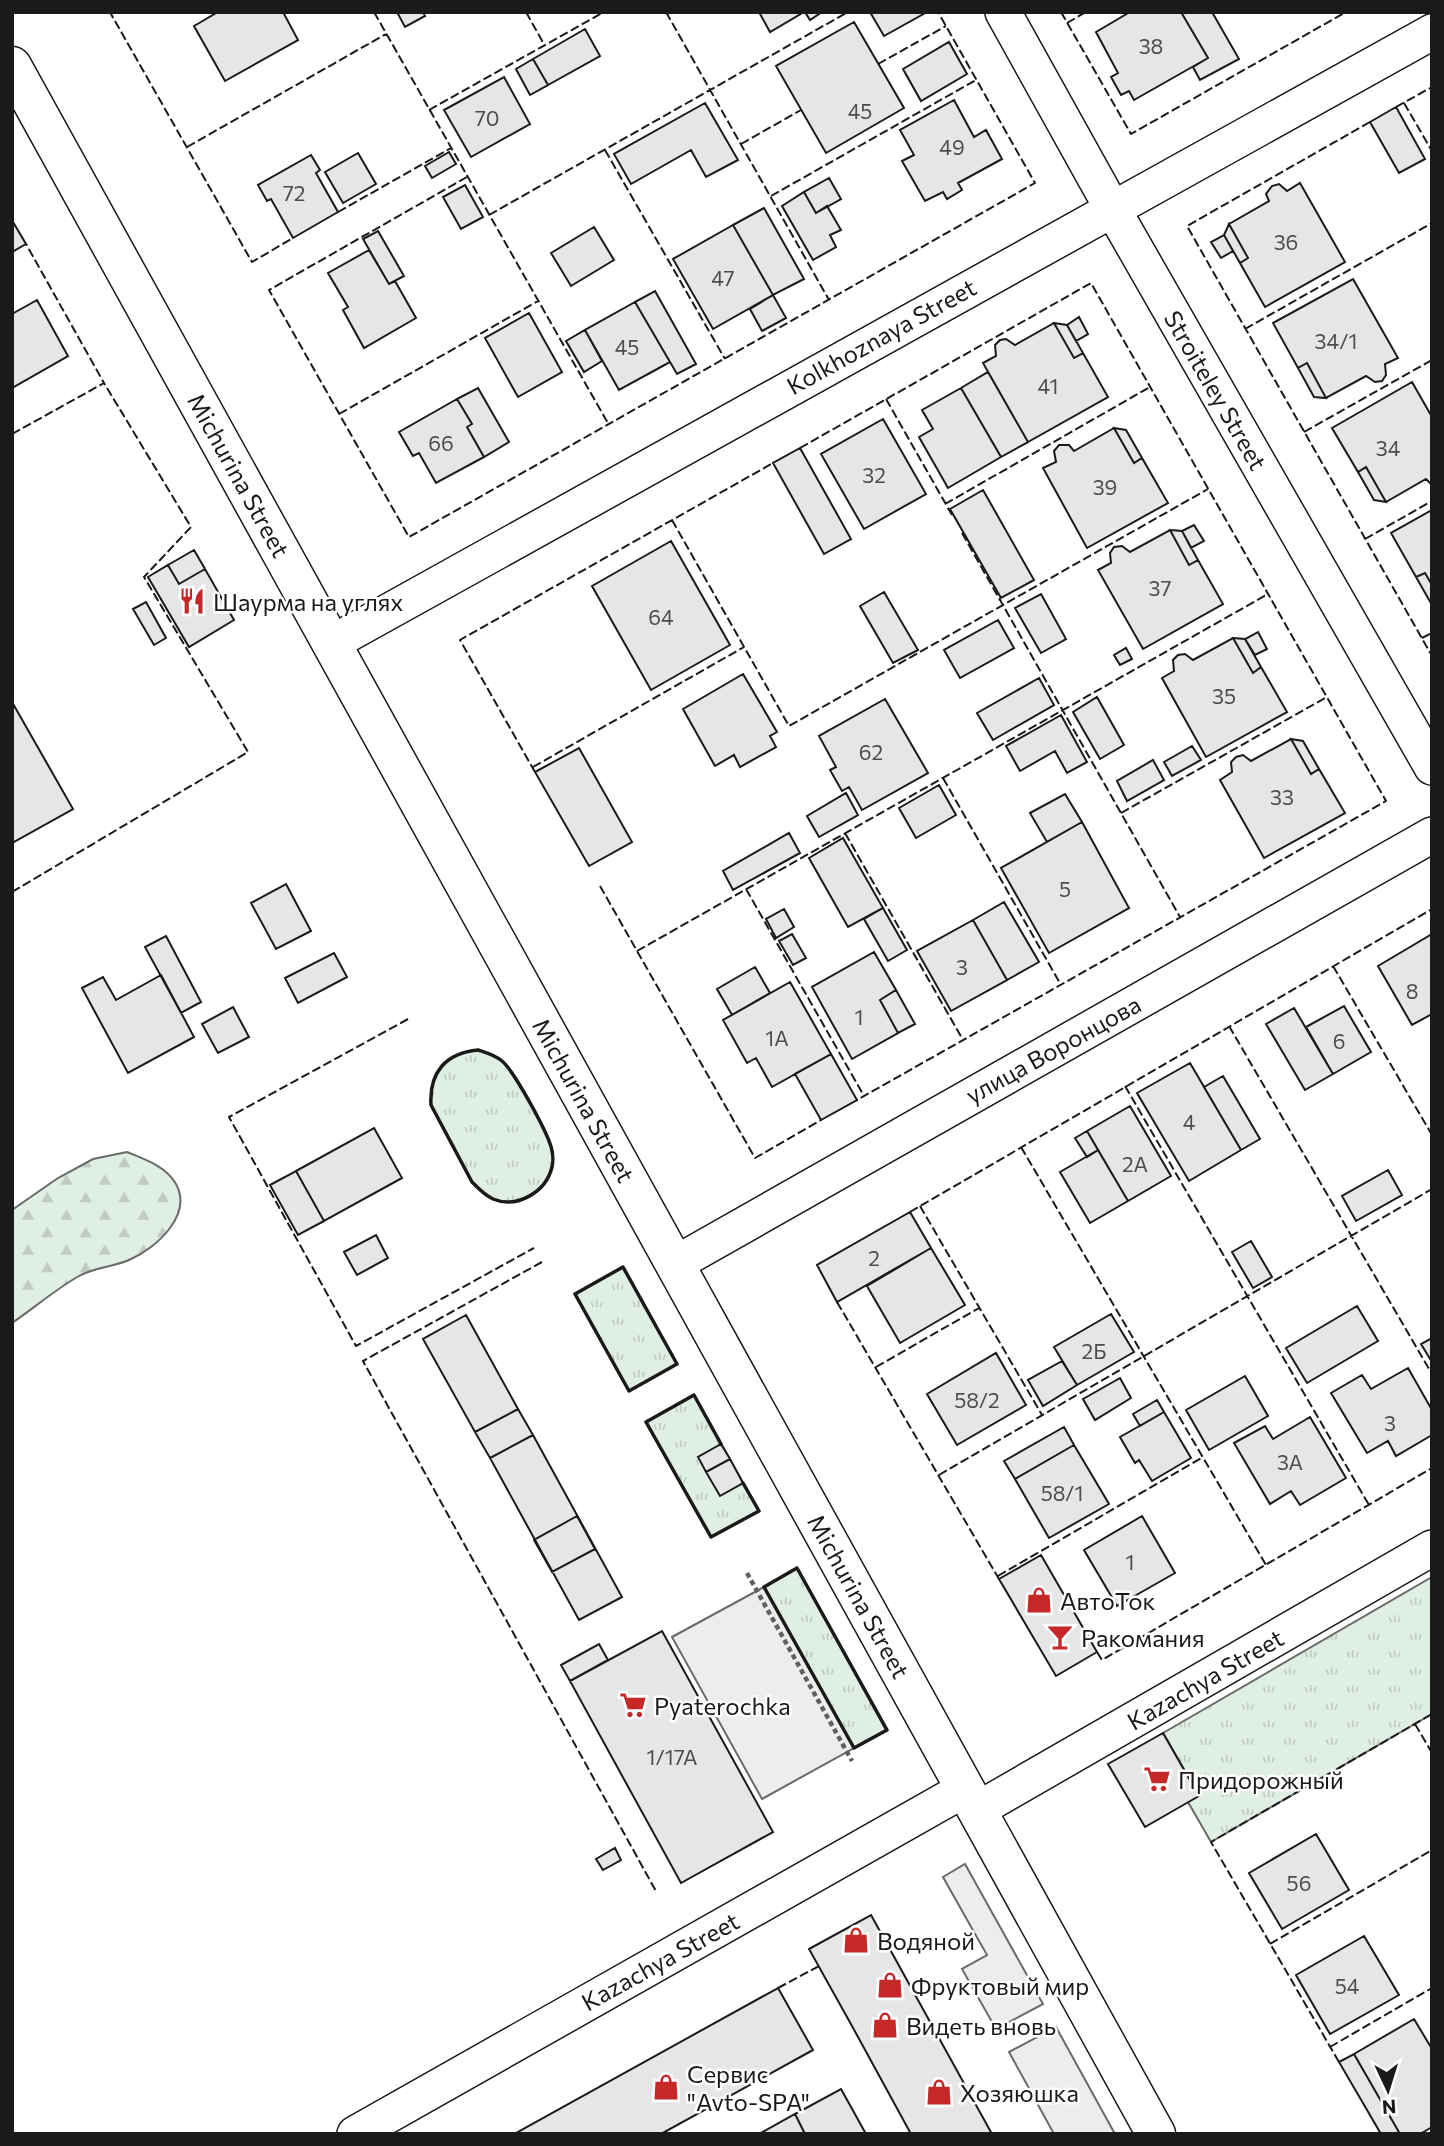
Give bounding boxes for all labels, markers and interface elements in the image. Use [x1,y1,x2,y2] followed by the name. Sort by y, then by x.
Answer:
[1139,33,1163,58] house number: 38
[848,98,872,123] house number: 45
[475,105,499,130] house number: 70
[939,134,965,159] house number: 49
[283,180,305,205] house number: 72
[1274,229,1298,254] house number: 36
[711,265,735,290] house number: 47
[781,272,981,400] street label: Kolkhoznaya Street
[1159,305,1273,475] street label: Stroiteley Street
[1315,328,1357,353] house number: 34/1
[615,334,639,359] house number: 45
[1038,373,1058,398] house number: 41
[182,388,296,562] street label: Michurina Street
[428,430,454,455] house number: 66
[1376,435,1401,460] house number: 34
[862,462,886,487] house number: 32
[1093,474,1117,499] house number: 39
[1149,575,1171,600] house number: 37
[177,586,207,616] restaurant icon: Шаурма на углях
[213,587,403,616] place label: Шаурма на углях
[648,604,674,629] house number: 64
[1212,683,1236,708] house number: 35
[859,739,883,764] house number: 62
[1270,784,1294,809] house number: 33
[1059,876,1071,901] house number: 5
[956,954,968,979] house number: 3
[1406,978,1418,1003] house number: 8
[960,989,1146,1109] street label: улица Воронцова
[855,1004,863,1029] house number: 1
[527,1013,641,1187] street label: Michurina Street
[765,1025,789,1050] house number: 1А
[1333,1028,1345,1053] house number: 6
[1183,1109,1196,1134] house number: 4
[1122,1151,1148,1176] house number: 2А
[868,1245,880,1270] house number: 2
[1082,1338,1106,1363] house number: 2Б
[954,1387,1000,1412] house number: 58/2
[1384,1410,1396,1435] house number: 3
[1277,1449,1303,1474] house number: 3А
[1041,1480,1083,1505] house number: 58/1
[802,1509,916,1683] street label: Michurina Street
[1126,1549,1134,1574] house number: 1
[1024,1585,1054,1615] shop icon: АвтоТок
[1060,1586,1156,1615] place label: АвтоТок
[1045,1622,1075,1652] bar icon: Ракомания
[1122,1622,1288,1735] street label: Kazachya Street
[1081,1623,1205,1652] place label: Ракомания
[618,1690,648,1720] supermarket icon: Pyaterochka
[654,1691,791,1720] place label: Pyaterochka
[646,1744,698,1769] house number: 1/17А
[1142,1764,1172,1794] supermarket icon: Придорожный
[1178,1765,1344,1794] place label: Придорожный
[1287,1870,1311,1895] house number: 56
[576,1906,744,2016] street label: Kazachya Street
[841,1925,871,1955] shop icon: Водяной
[877,1926,975,1955] place label: Водяной
[875,1970,905,2000] shop icon: Фруктовый мир
[911,1971,1089,2000] place label: Фруктовый мир
[1335,1973,1360,1998] house number: 54
[870,2010,900,2040] shop icon: Видеть вновь
[906,2011,1056,2040] place label: Видеть вновь
[1353,2055,1423,2125] north arrow
[687,2059,810,2116] place label: Сервис "Avto-SPA"
[651,2072,681,2102] shop icon: Сервис "Avto-SPA"
[924,2077,954,2107] shop icon: Хозяюшка
[960,2078,1079,2107] place label: Хозяюшка
[1381,2095,1397,2119] text: N

